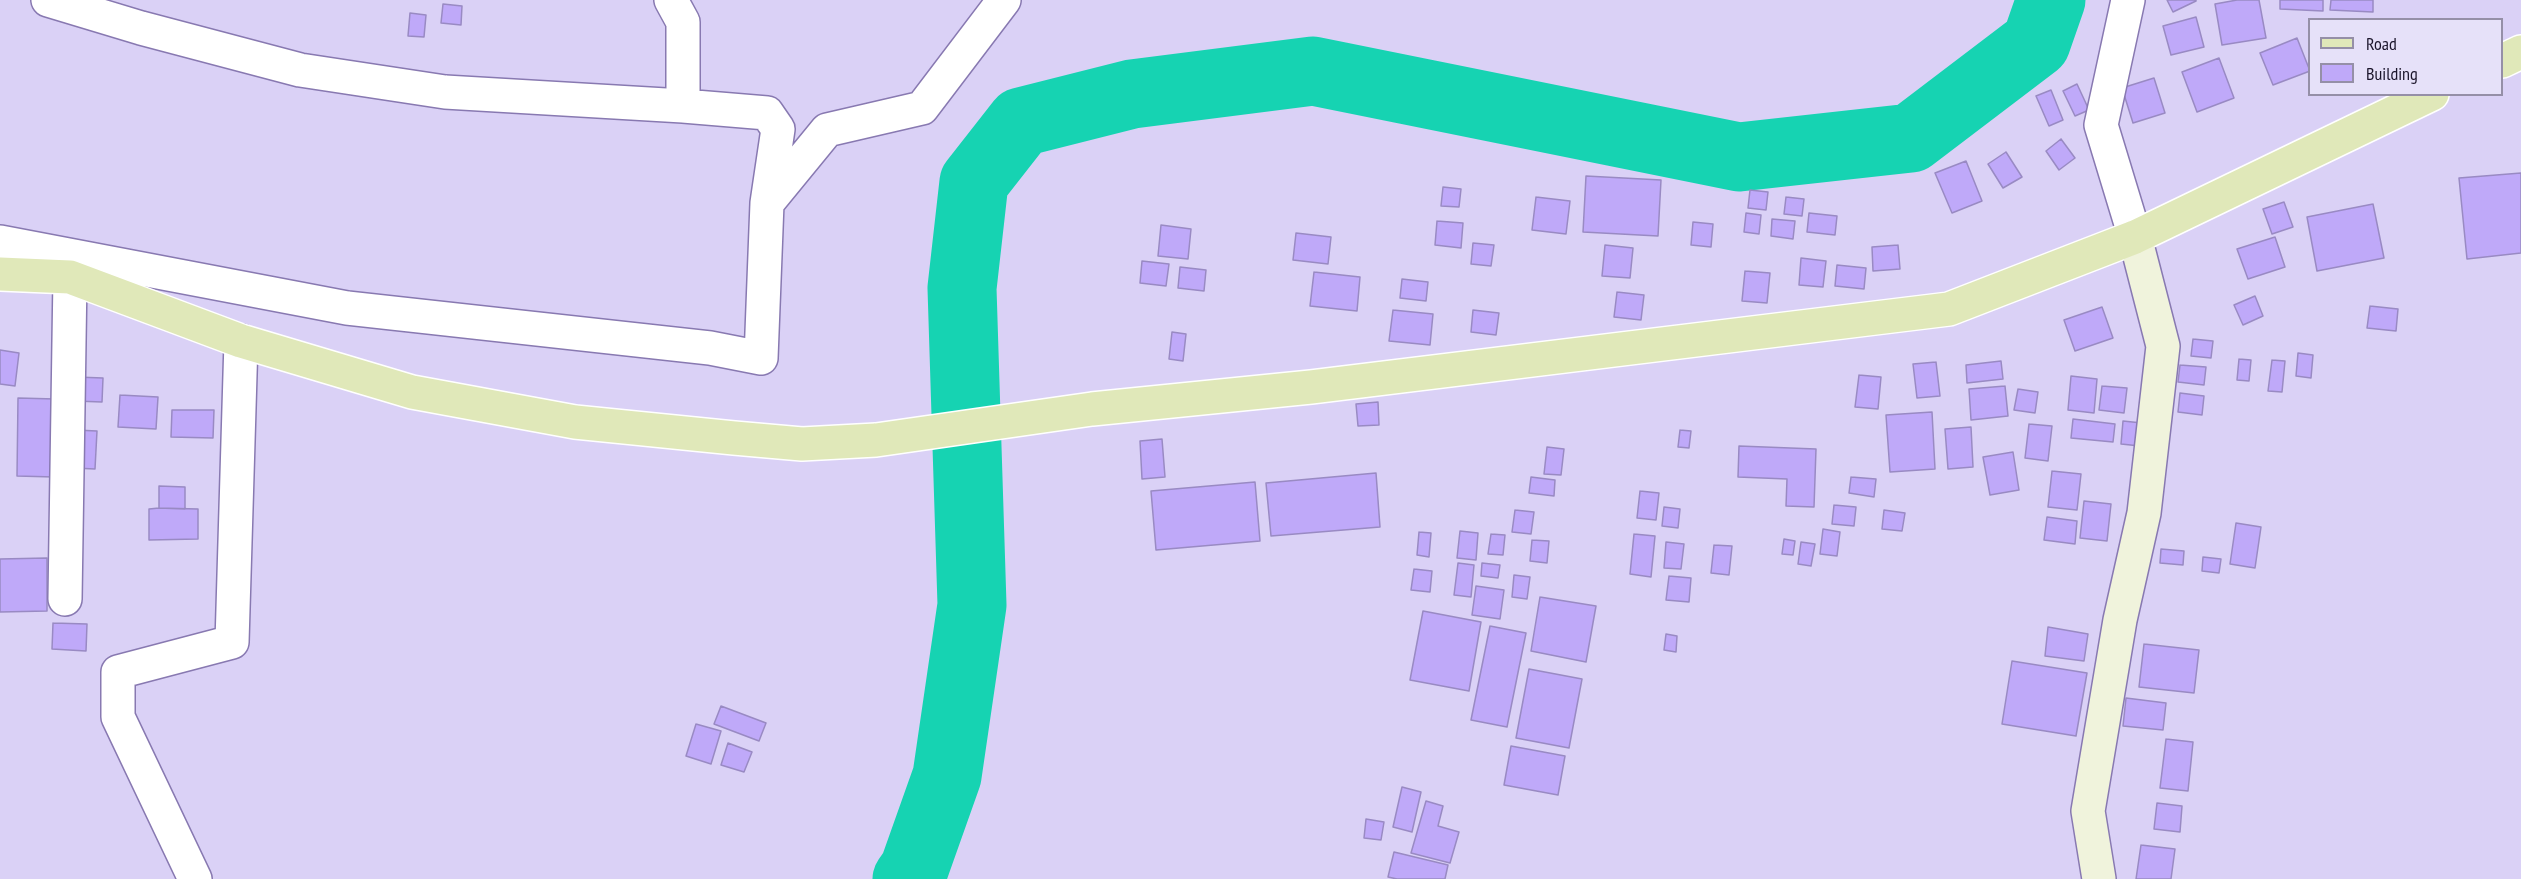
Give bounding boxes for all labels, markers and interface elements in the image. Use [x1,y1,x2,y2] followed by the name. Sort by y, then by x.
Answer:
[2308,18,2503,96] legend
[2366,32,2397,55] text: Road
[2366,62,2418,85] text: Building

